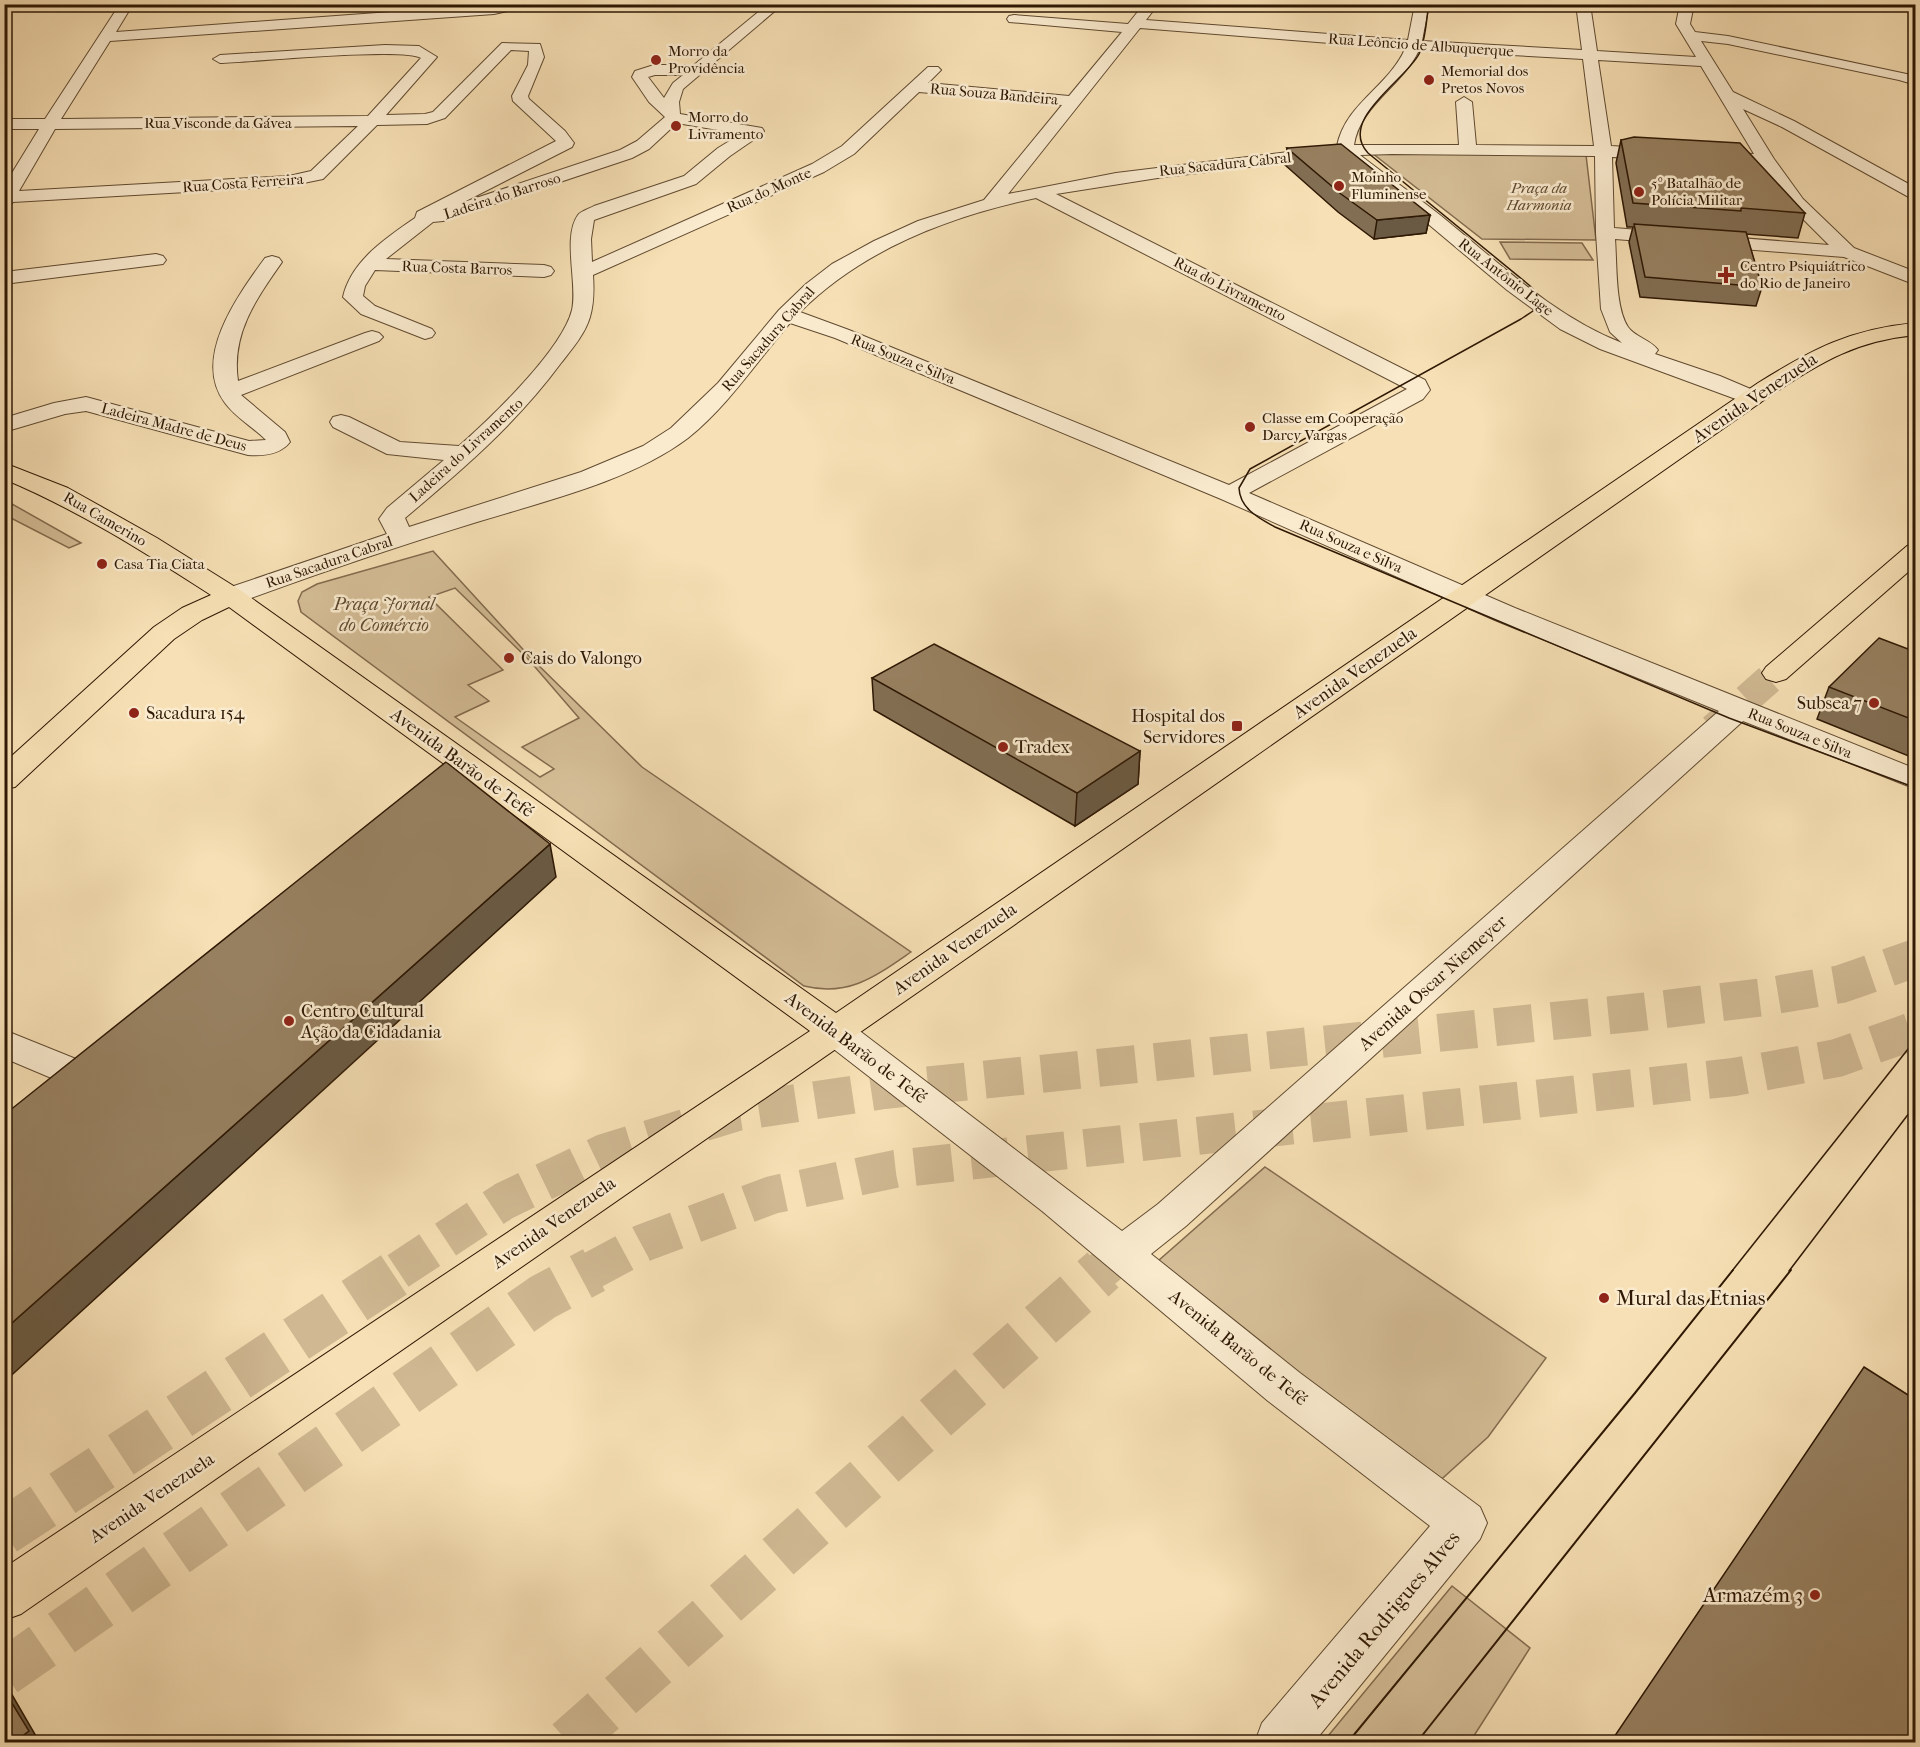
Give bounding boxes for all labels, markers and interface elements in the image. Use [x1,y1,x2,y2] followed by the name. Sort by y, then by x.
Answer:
[1328,30,1515,61] street label: Rua Leôncio de Albuquerque
[668,42,746,77] place label: Morro da Providência
[649,53,663,67] marker: Morro da Providência
[1441,62,1529,97] place label: Memorial dos Pretos Novos
[1422,73,1436,87] marker: Memorial dos Pretos Novos
[929,79,1060,109] street label: Rua Souza Bandeira
[688,108,764,143] place label: Morro do Livramento
[144,114,293,132] street label: Rua Visconde da Gávea
[669,119,683,133] marker: Morro do Livramento
[1158,148,1292,180] street label: Rua Sacadura Cabral
[724,163,815,217] street label: Rua do Monte
[1351,168,1427,203] place label: Moinho Fluminense
[441,169,563,223] street label: Ladeira do Barroso
[182,170,305,196] street label: Rua Costa Ferreira
[1651,174,1743,209] place label: 5º Batalhão de Polícia Militar
[1332,179,1346,193] marker: Moinho Fluminense
[1505,179,1572,214] park label: Praça da Harmonia
[1632,185,1646,199] marker: 5º Batalhão de Polícia Militar
[1455,234,1558,320] street label: Rua Antônio Lage
[1171,253,1290,325] street label: Rua do Livramento
[401,257,513,279] street label: Rua Costa Barros
[1740,257,1866,292] place label: Centro Psiquiátrico do Rio de Janeiro
[1717,266,1735,284] marker: Centro Psiquiátrico do Rio de Janeiro
[718,283,818,395] street label: Rua Sacadura Cabral
[848,330,959,388] street label: Rua Souza e Silva
[1688,348,1822,448] street label: Avenida Venezuela
[405,394,527,506] street label: Ladeira do Livramento
[99,399,249,455] street label: Ladeira Madre de Deus
[1262,409,1404,444] place label: Classe em Cooperação Darcy Vargas
[1243,420,1257,434] marker: Classe em Cooperação Darcy Vargas
[60,488,150,550] street label: Rua Camerino
[1297,515,1406,577] street label: Rua Souza e Silva
[263,532,395,592] street label: Rua Sacadura Cabral
[114,555,206,573] place label: Casa Tia Ciata
[95,557,109,571] marker: Casa Tia Ciata
[333,594,437,636] park label: Praça Jornal do Comércio
[1289,622,1421,724] street label: Avenida Venezuela
[521,648,642,669] place label: Cais do Valongo
[502,651,516,665] marker: Cais do Valongo
[1797,693,1862,714] place label: Subsea 7
[1867,696,1881,710] marker: Subsea 7
[146,703,245,724] place label: Sacadura 154
[385,703,538,822] street label: Avenida Barão de Tefé
[1745,704,1856,762] street label: Rua Souza e Silva
[127,706,141,720] marker: Sacadura 154
[1131,706,1225,748] place label: Hospital dos Servidores
[1230,719,1244,733] marker: Hospital dos Servidores
[1015,737,1070,758] place label: Tradex
[996,740,1010,754] marker: Tradex
[889,898,1021,1000] street label: Avenida Venezuela
[1354,911,1512,1056] street label: Avenida Oscar Niemeyer
[780,987,931,1108] street label: Avenida Barão de Tefé
[300,1001,442,1043] place label: Centro Cultural Ação da Cidadania
[282,1014,296,1028] marker: Centro Cultural Ação da Cidadania
[488,1172,620,1274] street label: Avenida Venezuela
[1164,1285,1312,1410] street label: Avenida Barão de Tefé
[1616,1286,1766,1310] place label: Mural das Etnias
[1597,1291,1611,1305] marker: Mural das Etnias
[85,1448,219,1548] street label: Avenida Venezuela
[1302,1526,1465,1713] street label: Avenida Rodrigues Alves
[1702,1583,1803,1607] place label: Armazém 3
[1808,1588,1822,1602] marker: Armazém 3

